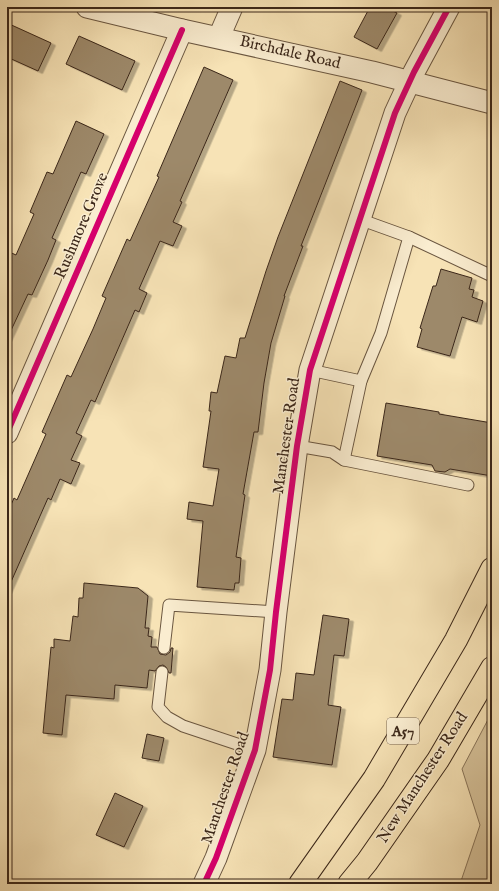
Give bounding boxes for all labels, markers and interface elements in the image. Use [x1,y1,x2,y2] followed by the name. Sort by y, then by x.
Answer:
[238,32,343,74] street label: Birchdale Road
[51,170,113,282] street label: Rushmore Grove
[269,376,305,495] street label: Manchester Road
[373,708,473,847] street label: New Manchester Road
[387,718,419,744] road number: A57
[197,729,255,847] street label: Manchester Road

